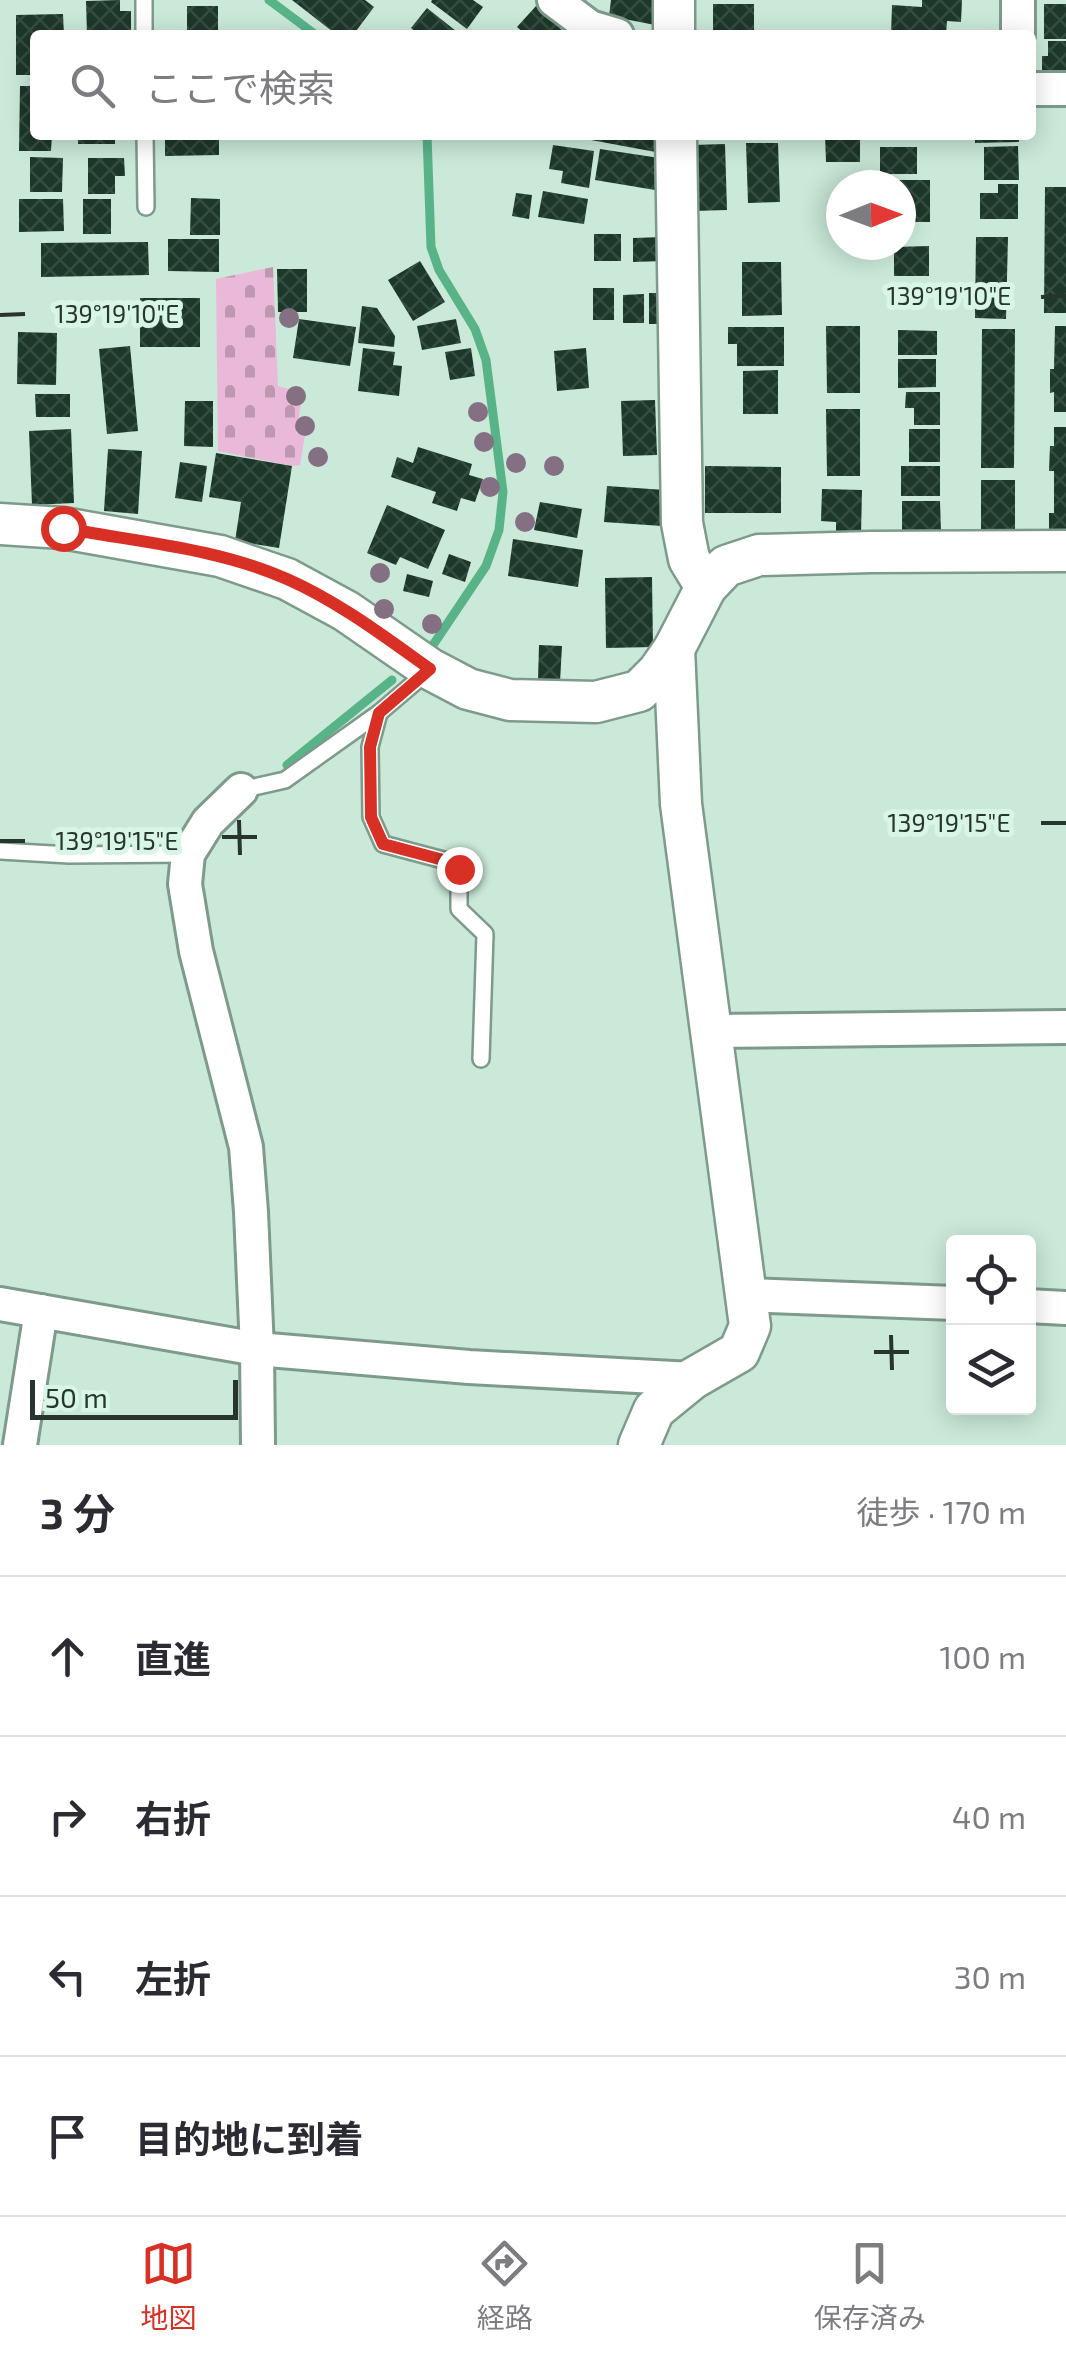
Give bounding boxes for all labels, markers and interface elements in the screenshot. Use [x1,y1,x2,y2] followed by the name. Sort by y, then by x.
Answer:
[30,30,1036,140] search box
[65,58,120,113] icon: search
[145,64,335,110] text: ここで検索
[826,170,916,260] north arrow
[887,280,1011,310] text: 139°19'10"E
[55,298,179,328] text: 139°19'10"E
[41,506,87,552] route start
[888,807,1010,837] text: 139°19'15"E
[56,825,178,855] text: 139°19'15"E
[437,847,483,893] route end
[946,1235,1036,1415] map controls
[946,1235,1036,1325] button: locate
[946,1325,1036,1415] button: layers
[30,1375,238,1420] scale bar
[45,1380,108,1414] text: 50 m
[40,1487,115,1537] text: 3 分
[857,1492,1026,1530] text: 徒歩 · 170 m
[40,1629,95,1684] icon: ahead
[135,1635,211,1681] text: 直進
[940,1637,1026,1675] text: 100 m
[40,1789,95,1844] icon: right
[135,1795,211,1841] text: 右折
[952,1797,1026,1835] text: 40 m
[40,1949,95,2004] icon: left
[135,1955,211,2001] text: 左折
[954,1957,1026,1995] text: 30 m
[40,2109,95,2164] icon: arrive
[135,2115,363,2161] text: 目的地に到着
[140,2236,196,2336] tab: 地図
[477,2236,533,2336] tab: 経路
[814,2236,926,2336] tab: 保存済み

